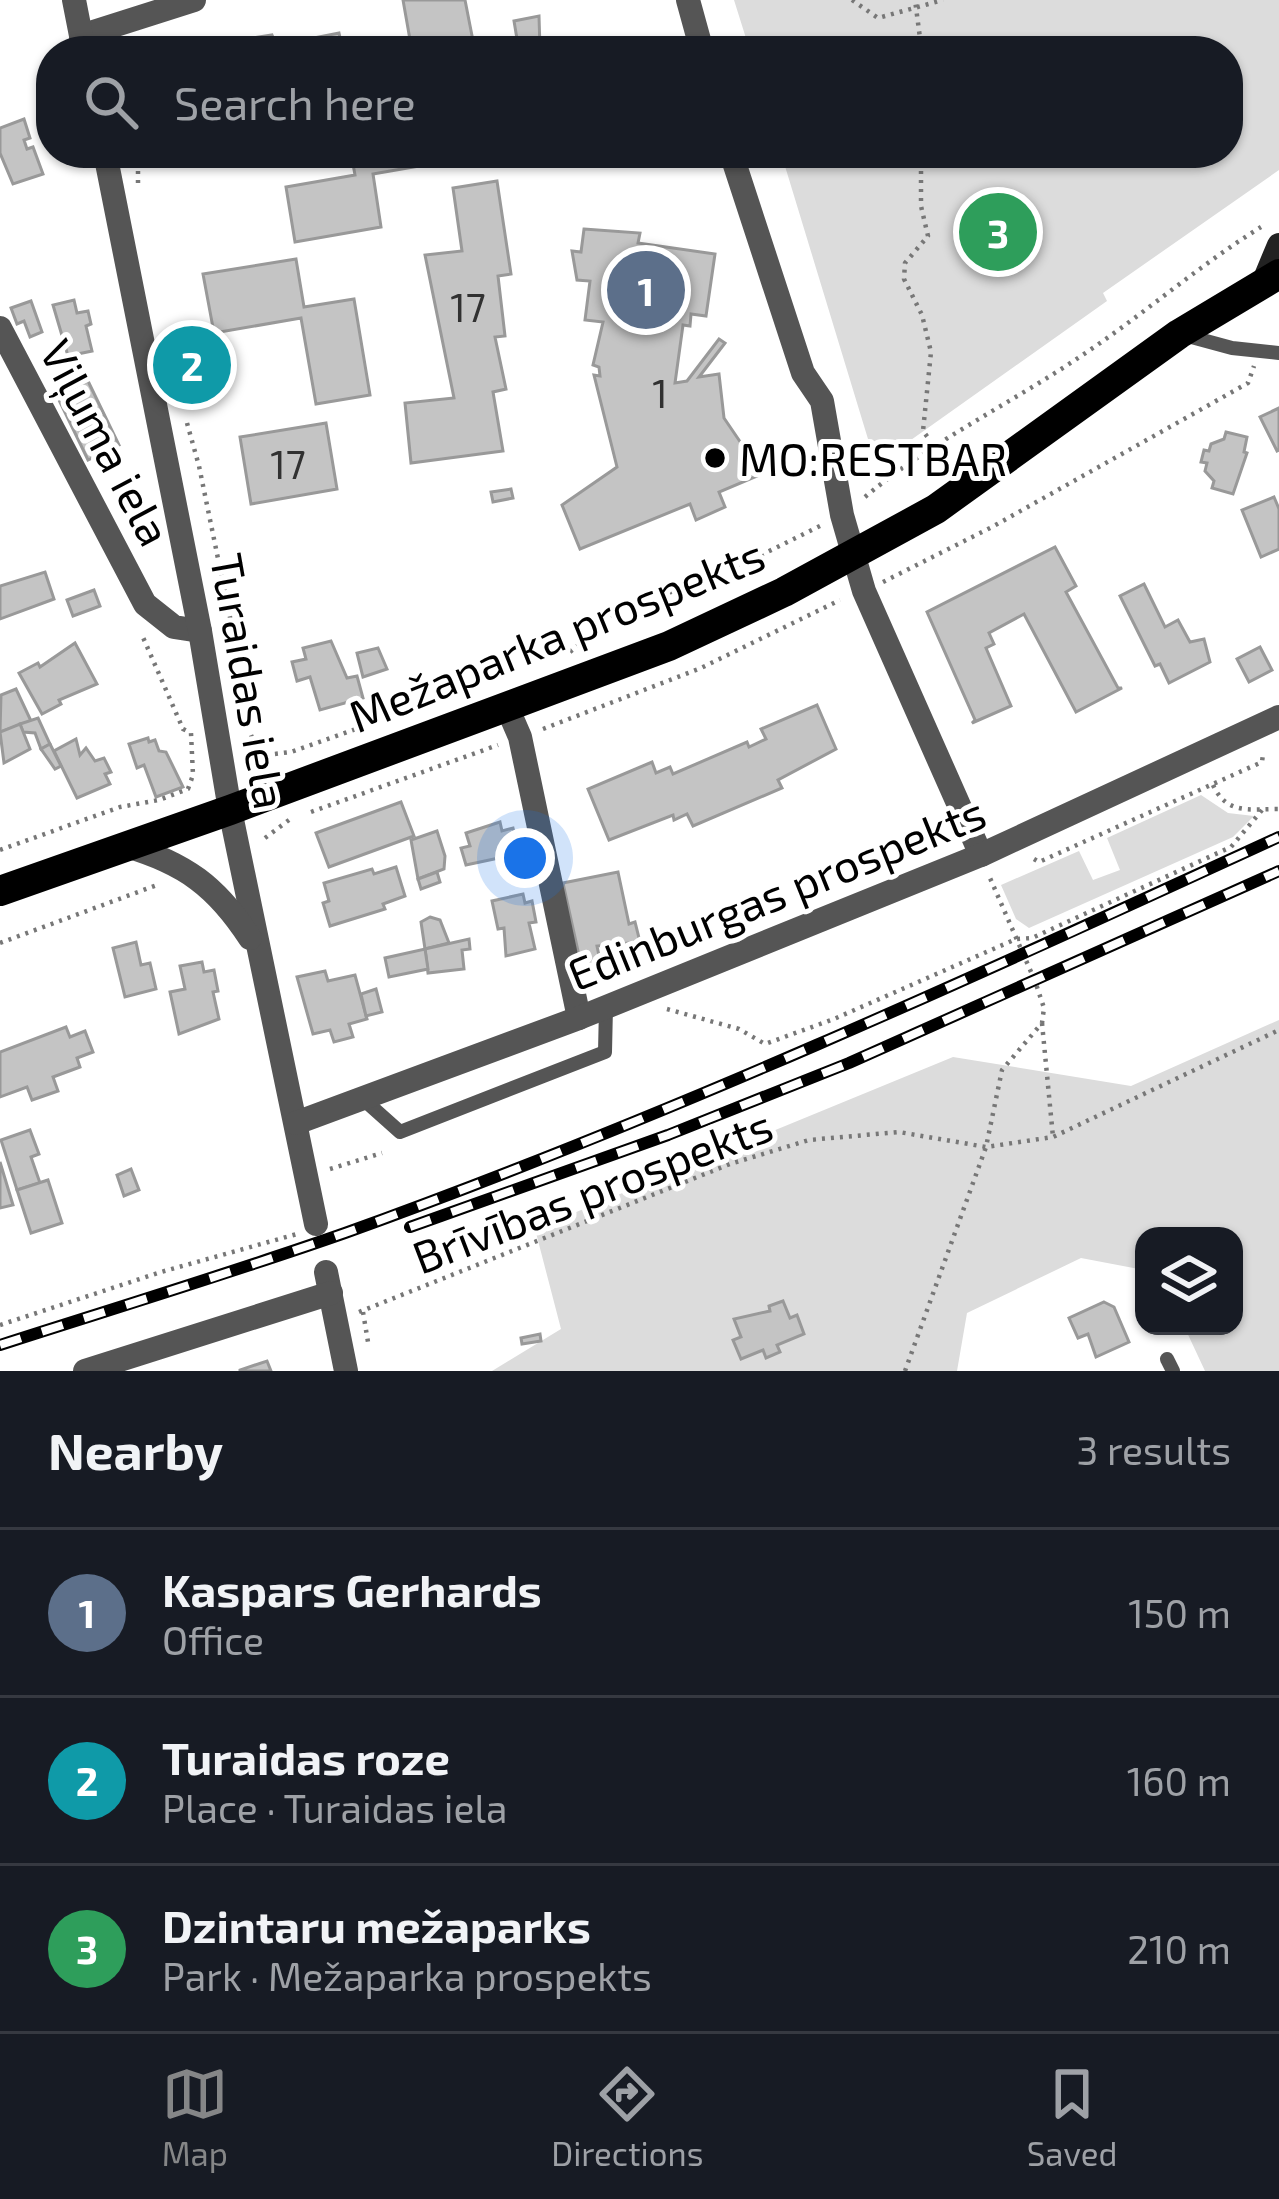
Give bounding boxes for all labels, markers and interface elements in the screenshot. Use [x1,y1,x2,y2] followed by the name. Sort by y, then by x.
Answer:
[36,36,1243,168] search box
[78,69,144,135] icon: search
[174,75,416,129] text: Search here
[959,187,1037,277] pin: 3
[607,245,685,335] pin: 1
[450,283,486,330] house number: 17
[153,320,231,410] pin: 2
[27,330,184,556] street label: Viļuma iela
[652,369,668,416] house number: 1
[739,431,1007,485] place label: MO:RESTBAR
[270,440,306,487] house number: 17
[702,445,728,471] marker: MO:RESTBAR
[341,526,771,742] street label: Mežaparka prospekts
[201,549,299,813] street label: Turaidas iela
[560,784,992,1000] street label: Edinburgas prospekts
[495,828,555,888] your location
[405,1097,779,1283] street label: Brīvības prospekts
[1135,1227,1243,1335] map controls
[1135,1227,1243,1335] button: layers
[48,1419,223,1480] text: Nearby
[1077,1426,1231,1473] text: 3 results
[162,1562,542,1616] text: Kaspars Gerhards
[79,1589,95,1636] text: 1
[1128,1589,1231,1636] text: 150 m
[162,1616,264,1663] text: Office
[162,1730,450,1784] text: Turaidas roze
[76,1757,98,1804] text: 2
[1127,1757,1231,1804] text: 160 m
[162,1784,507,1831] text: Place · Turaidas iela
[162,1898,591,1952] text: Dzintaru mežaparks
[76,1925,98,1972] text: 3
[1127,1925,1231,1972] text: 210 m
[162,1952,652,1999] text: Park · Mežaparka prospekts
[162,2061,228,2173] tab: Map
[551,2061,703,2173] tab: Directions
[1027,2061,1117,2173] tab: Saved

